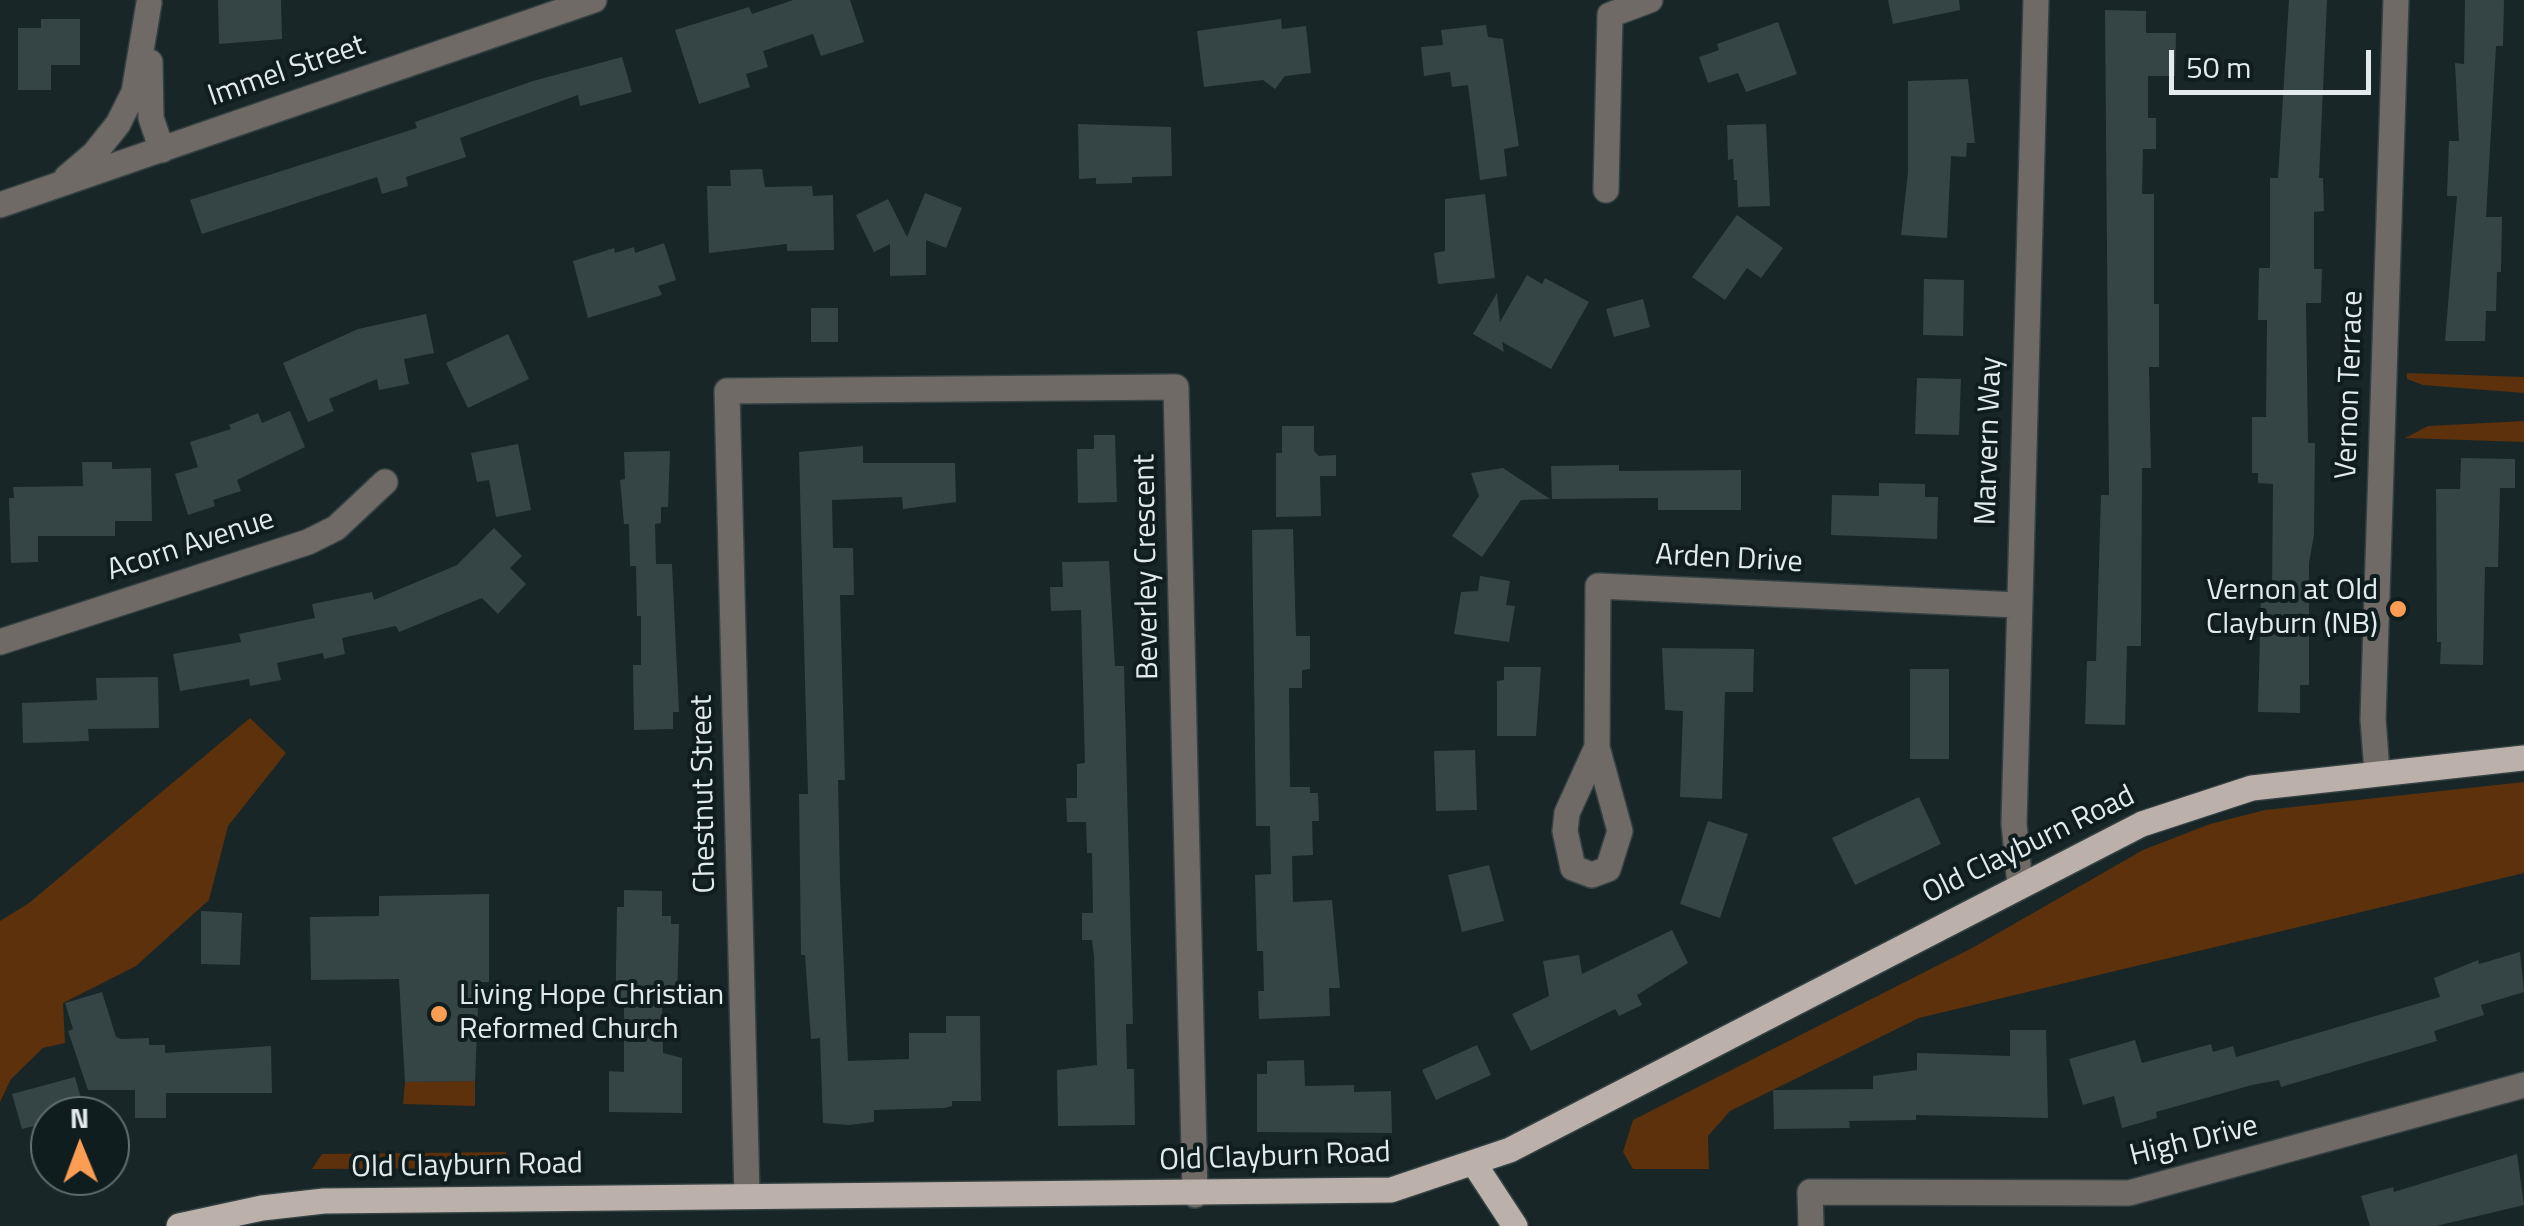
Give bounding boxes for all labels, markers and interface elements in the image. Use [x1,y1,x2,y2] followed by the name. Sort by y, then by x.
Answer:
[204,28,370,116] street label: Immel Street
[2174,30,2376,92] scale bar
[2186,44,2251,90] text: 50 m
[2330,290,2372,480] street label: Vernon Terrace
[1969,356,2011,526] street label: Marvern Way
[1128,454,1168,680] street label: Beverley Crescent
[103,502,279,590] street label: Acorn Avenue
[1655,538,1803,582] street label: Arden Drive
[2206,574,2378,644] place label: Vernon at Old Clayburn (NB)
[2387,598,2409,620] marker: Vernon at Old Clayburn (NB)
[685,694,725,894] street label: Chestnut Street
[1917,779,2141,913] street label: Old Clayburn Road
[459,979,724,1050] place label: Living Hope Christian Reformed Church
[428,1003,450,1025] marker: Living Hope Christian Reformed Church
[30,1096,130,1196] north arrow
[69,1096,90,1139] text: N
[2126,1109,2262,1175] street label: High Drive
[1159,1136,1391,1180] street label: Old Clayburn Road
[351,1147,583,1187] street label: Old Clayburn Road

